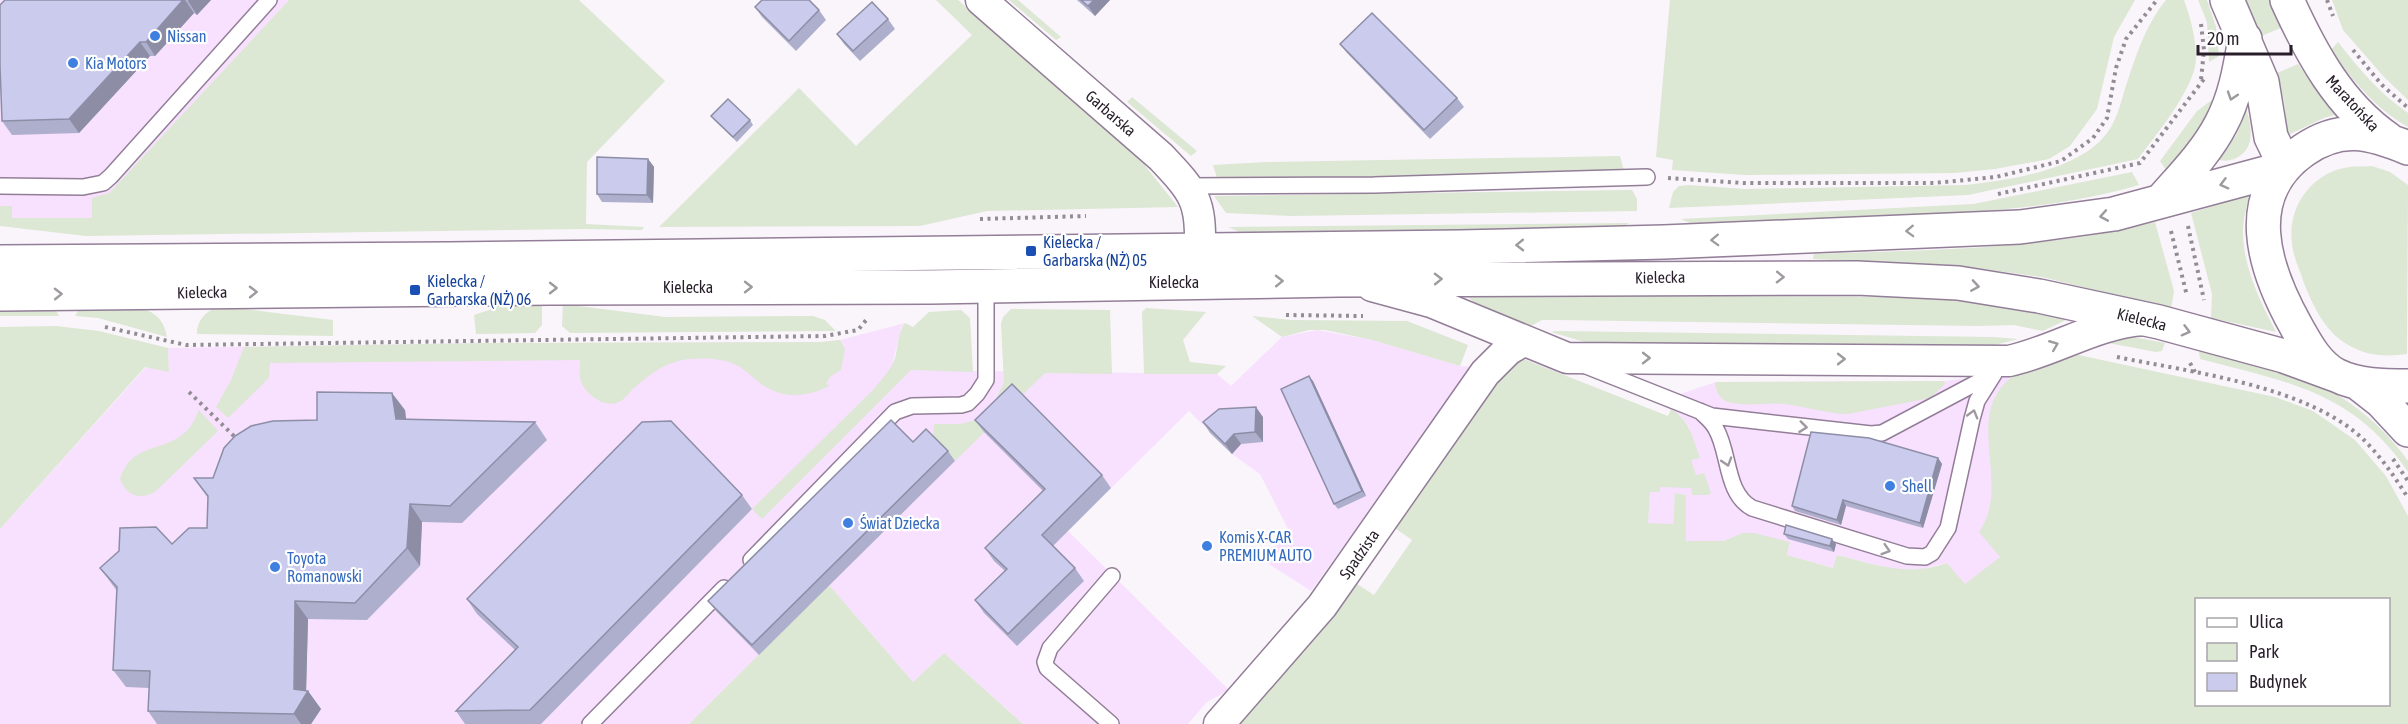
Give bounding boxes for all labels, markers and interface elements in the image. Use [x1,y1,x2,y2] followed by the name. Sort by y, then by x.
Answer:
[2198,18,2291,56] scale bar
[167,27,207,45] place label: Nissan
[2207,28,2239,49] text: 20 m
[148,29,162,43] marker: Nissan
[85,54,147,72] place label: Kia Motors
[66,56,80,70] marker: Kia Motors
[2323,71,2383,135] street label: Maratońska
[1082,86,1140,140] street label: Garbarska
[2227,90,2240,101] one-way arrow
[2220,176,2230,189] one-way arrow
[2099,209,2109,221] one-way arrow
[1905,225,1914,238] one-way arrow
[1043,233,1147,270] place label: Kielecka / Garbarska (NŻ) 05
[1710,233,1719,246] one-way arrow
[1516,239,1525,252] one-way arrow
[1024,244,1038,258] marker: Kielecka / Garbarska (NŻ) 05
[1635,268,1685,286] street label: Kielecka
[1776,271,1785,283] one-way arrow
[427,272,531,309] place label: Kielecka / Garbarska (NŻ) 06
[1149,273,1199,291] street label: Kielecka
[1434,273,1443,285] one-way arrow
[1275,274,1284,287] one-way arrow
[663,278,713,296] street label: Kielecka
[1970,279,1980,291] one-way arrow
[744,281,753,293] one-way arrow
[549,282,558,294] one-way arrow
[177,283,227,301] street label: Kielecka
[408,283,422,297] marker: Kielecka / Garbarska (NŻ) 06
[249,286,258,298] one-way arrow
[54,288,63,300] one-way arrow
[2115,304,2169,334] street label: Kielecka
[2181,323,2191,336] one-way arrow
[2048,340,2059,352] one-way arrow
[1642,352,1651,364] one-way arrow
[1837,353,1846,366] one-way arrow
[1966,409,1978,420] one-way arrow
[1798,420,1807,432] one-way arrow
[1720,456,1732,466] one-way arrow
[1902,477,1933,495] place label: Shell
[1883,479,1897,493] marker: Shell
[860,514,940,532] place label: Świat Dziecka
[841,516,855,530] marker: Świat Dziecka
[1335,526,1383,583] street label: Spadzista
[1219,528,1312,564] place label: Komis X-CAR PREMIUM AUTO
[1200,539,1214,553] marker: Komis X-CAR PREMIUM AUTO
[1880,542,1891,555] one-way arrow
[287,549,362,585] place label: Toyota Romanowski
[268,560,282,574] marker: Toyota Romanowski
[2195,598,2390,706] legend
[2249,611,2284,632] text: Ulica
[2249,641,2279,662] text: Park
[2249,671,2307,692] text: Budynek

